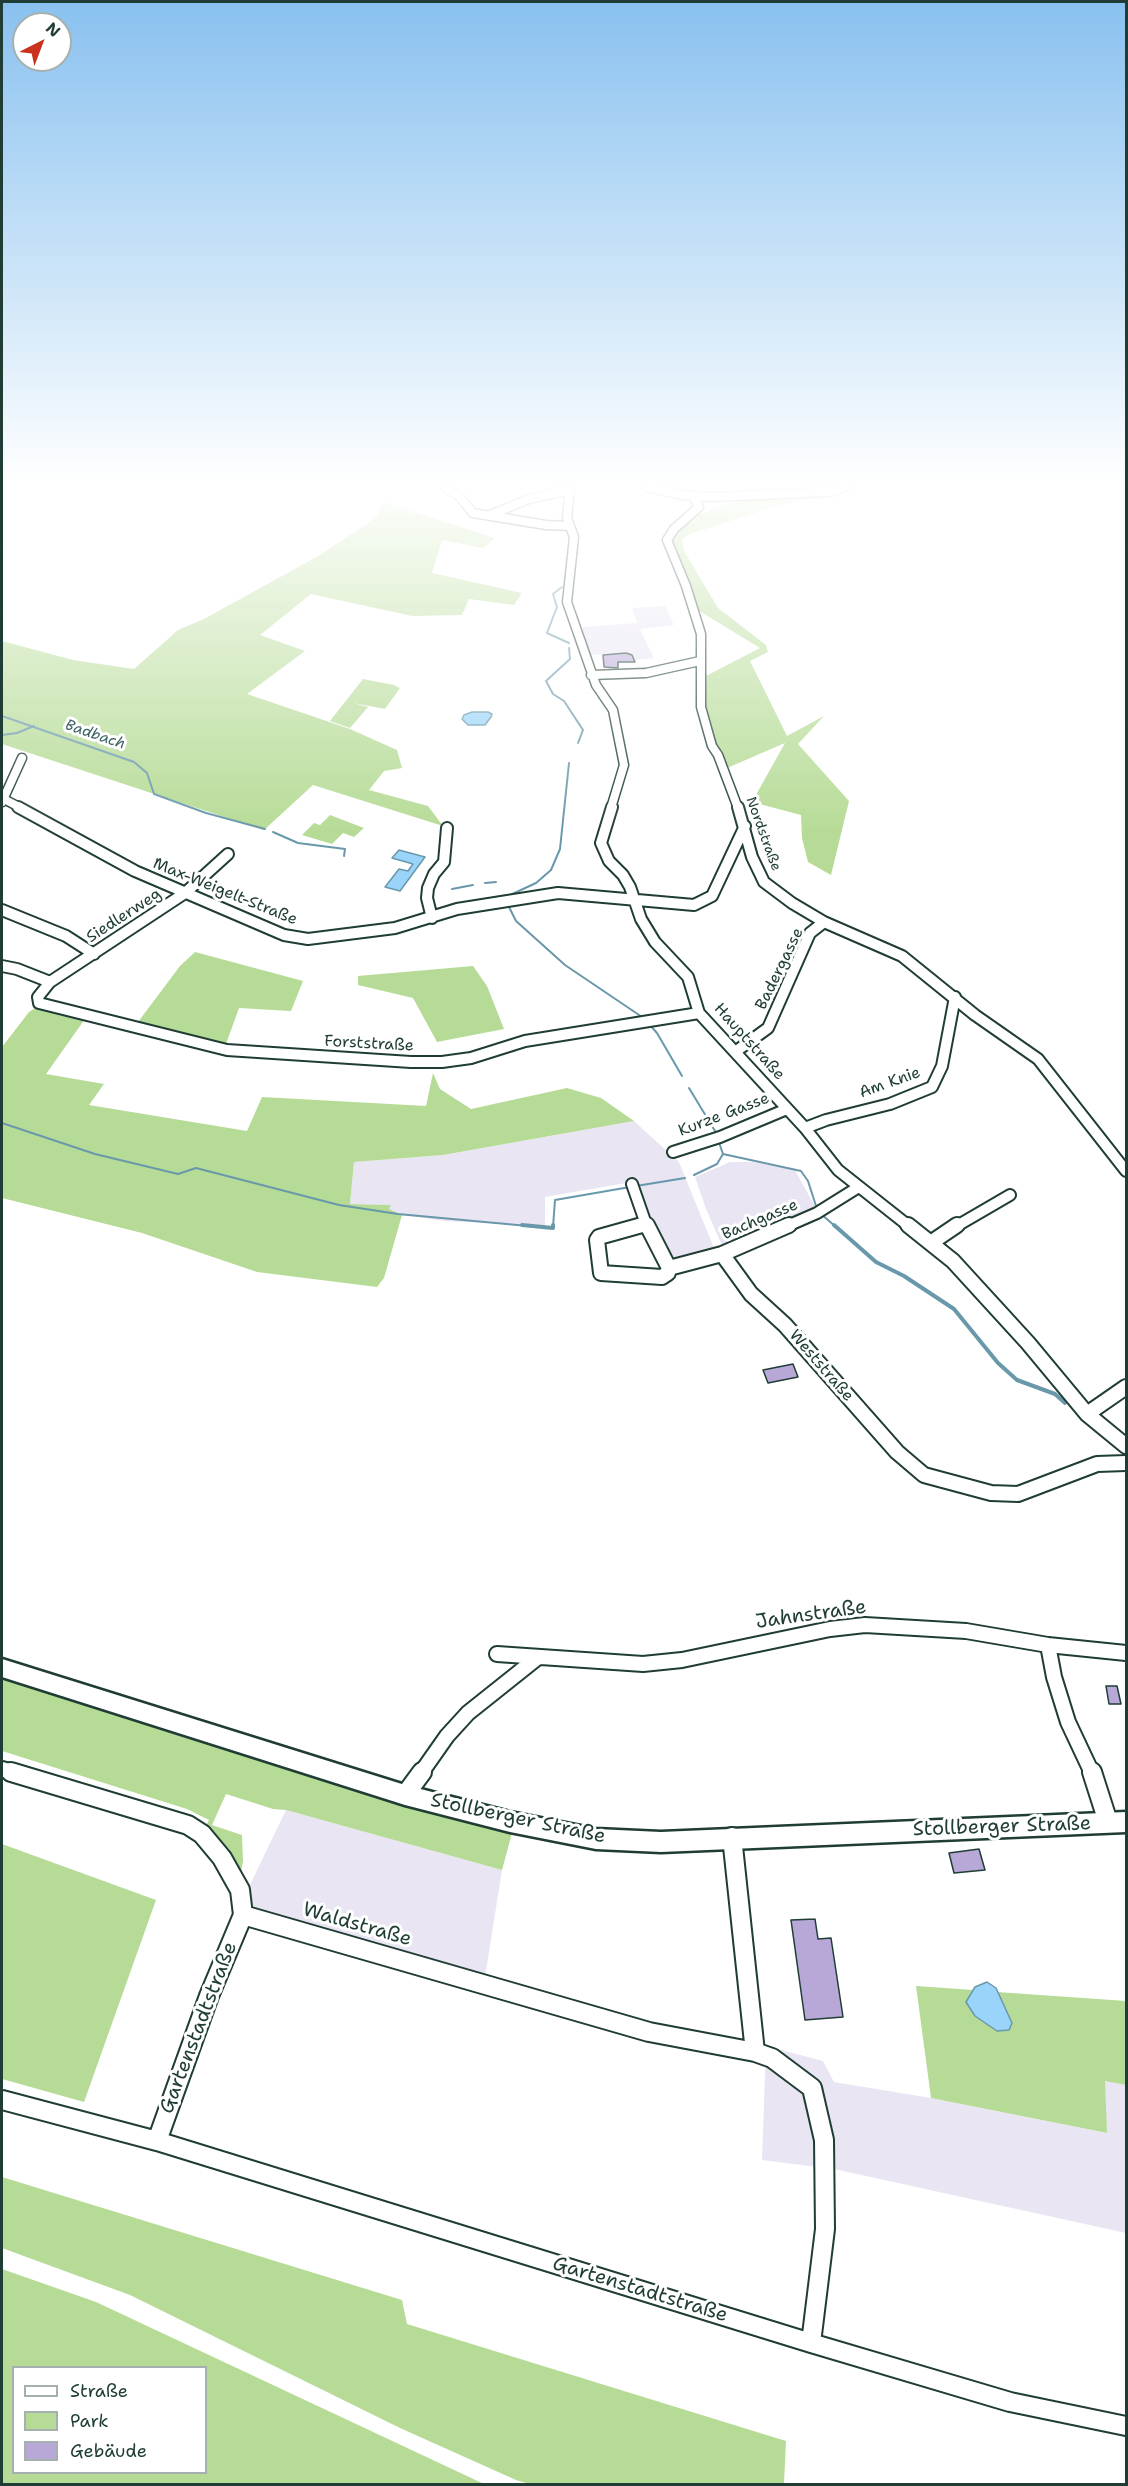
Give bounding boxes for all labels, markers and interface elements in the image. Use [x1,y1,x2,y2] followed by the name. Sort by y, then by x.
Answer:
[12,12,72,72] north arrow
[41,18,65,42] text: N
[62,716,128,754] water label: Badbach
[742,795,784,873] street label: Nordstraße
[150,854,300,930] street label: Max-Weigelt-Straße
[83,885,165,947] street label: Siedlerweg
[752,925,808,1013] street label: Badergasse
[709,1000,789,1084] street label: Hauptstraße
[324,1032,414,1056] street label: Forststraße
[857,1063,923,1103] street label: Am Knie
[676,1089,772,1141] street label: Kurze Gasse
[719,1195,801,1245] street label: Bachgasse
[785,1326,857,1406] street label: Weststraße
[754,1595,868,1635] street label: Jahnstraße
[428,1789,608,1849] street label: Stollberger Straße
[913,1812,1091,1842] street label: Stollberger Straße
[300,1898,414,1952] street label: Waldstraße
[155,1939,243,2117] street label: Gartenstadtstraße
[550,2252,730,2328] street label: Gartenstadtstraße
[12,2366,207,2474] legend
[70,2379,128,2403] text: Straße
[70,2409,109,2433] text: Park
[70,2439,147,2463] text: Gebäude

